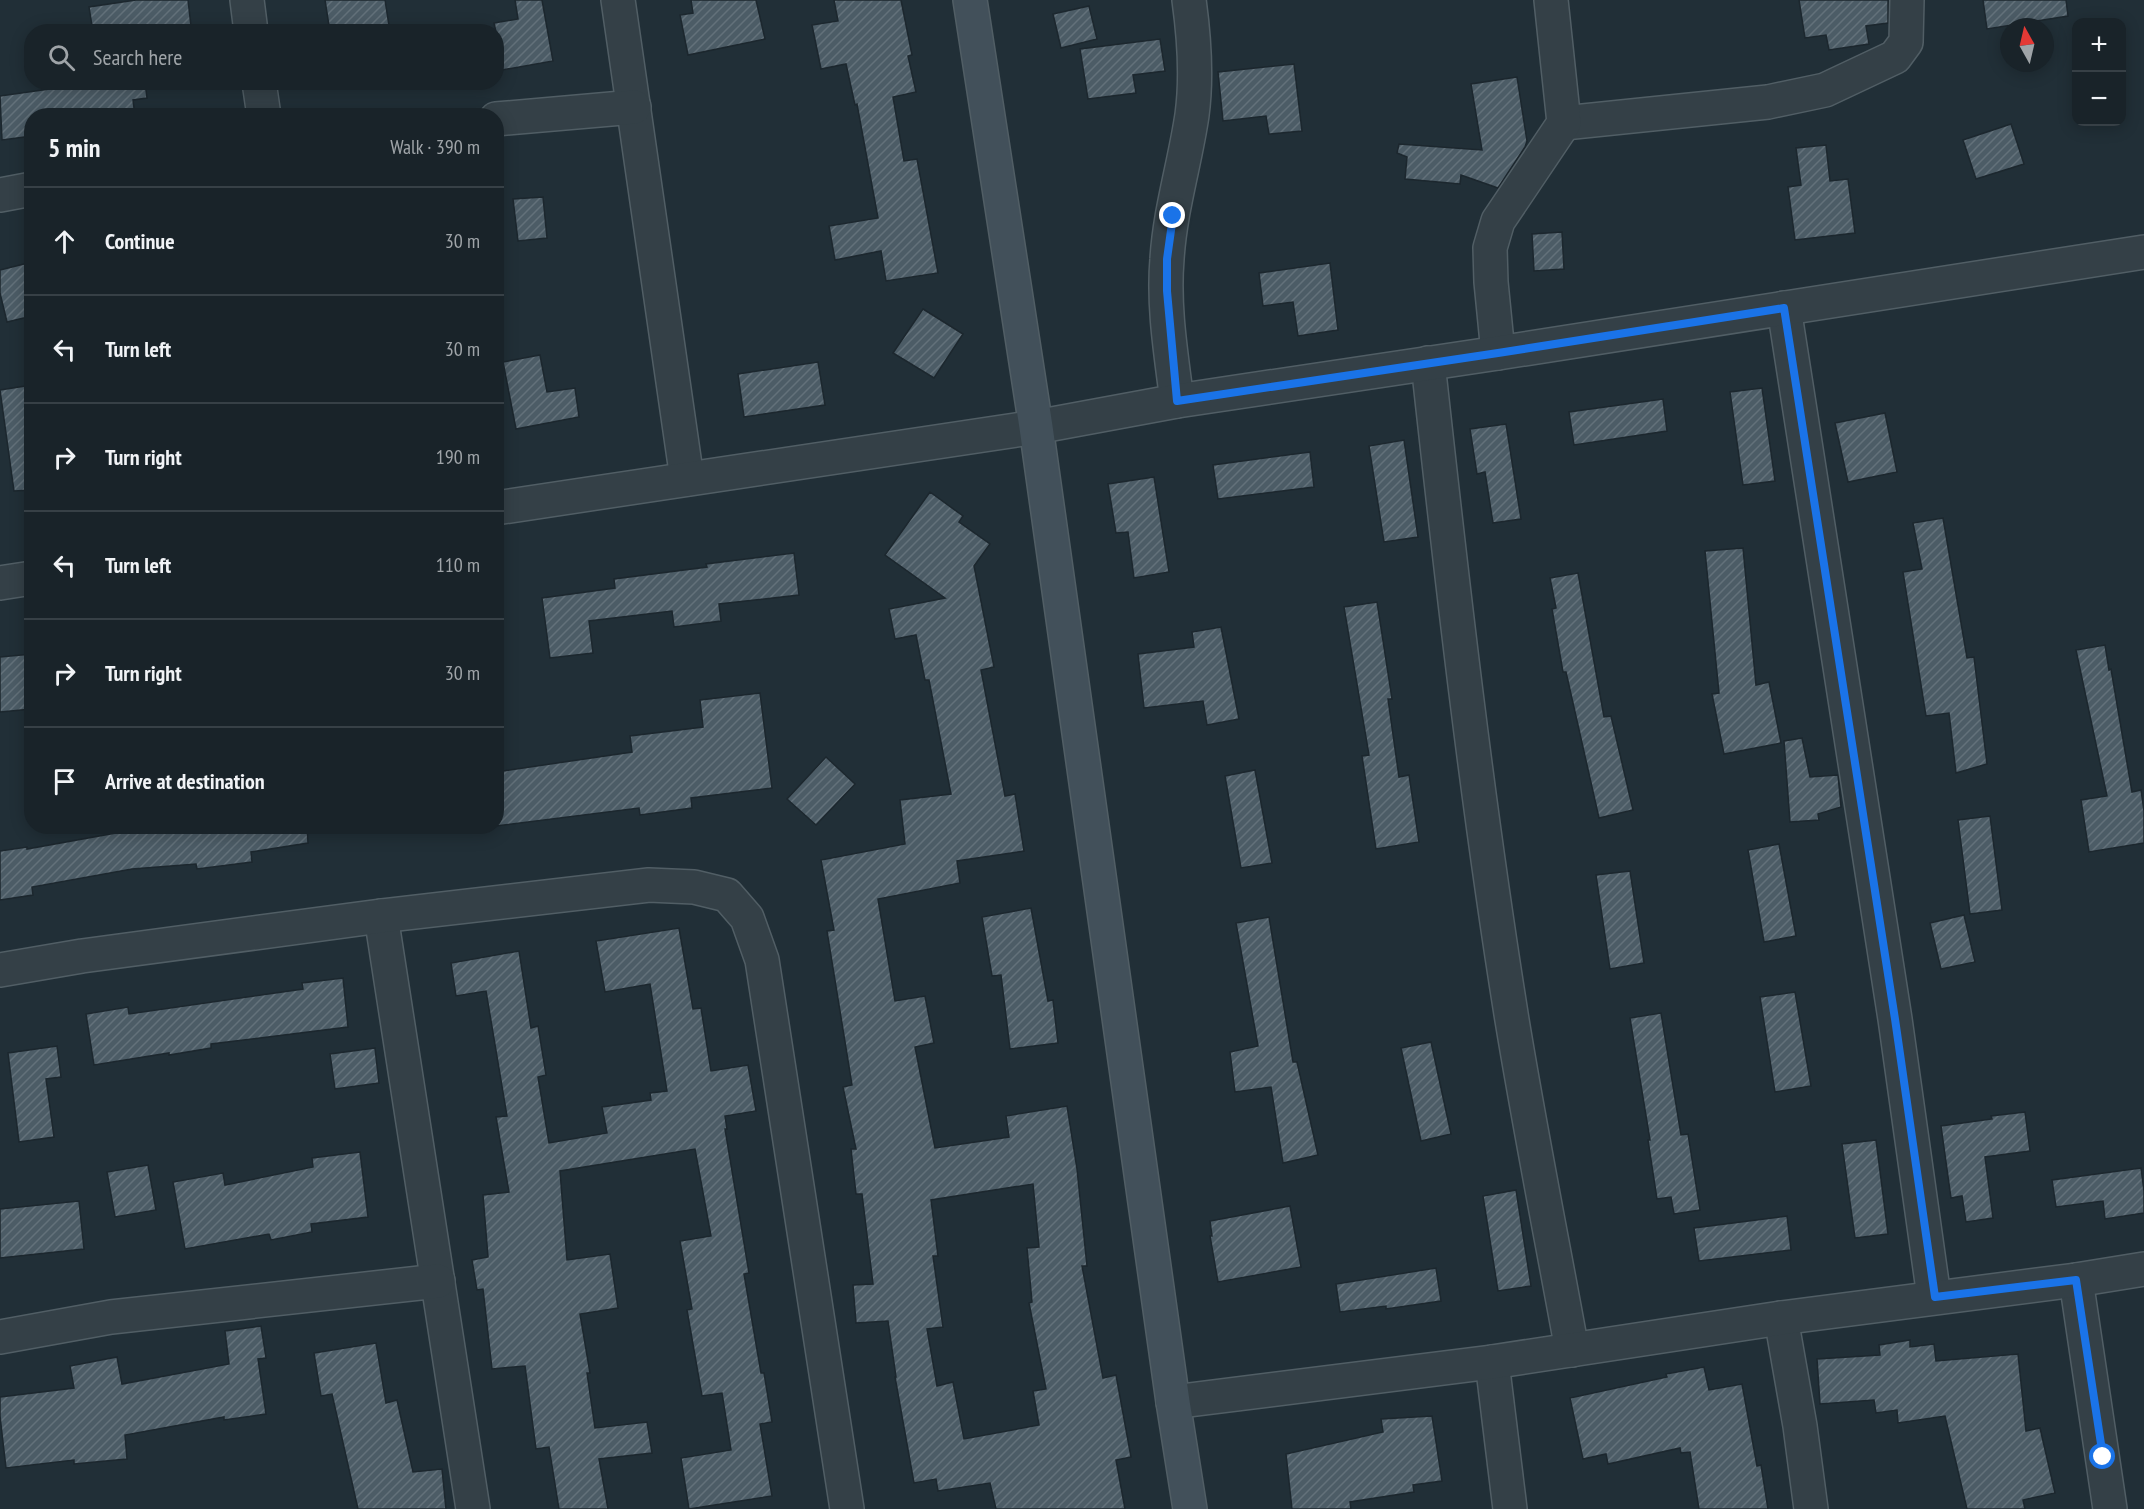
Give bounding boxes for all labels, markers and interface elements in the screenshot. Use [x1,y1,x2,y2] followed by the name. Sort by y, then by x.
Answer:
[2000,18,2054,72] north arrow
[2072,18,2126,126] map controls
[2072,18,2126,72] button: +
[24,24,504,90] search box
[45,41,78,74] icon: search
[93,43,182,71] text: Search here
[2072,72,2126,126] button: −
[48,131,101,164] text: 5 min
[390,134,480,160] text: Walk · 390 m
[1159,202,1185,228] route end
[48,225,81,258] icon: ahead
[105,227,175,255] text: Continue
[445,228,480,254] text: 30 m
[48,333,81,366] icon: left
[105,335,171,363] text: Turn left
[445,336,480,362] text: 30 m
[48,441,81,474] icon: right
[105,443,182,471] text: Turn right
[436,444,480,470] text: 190 m
[48,549,81,582] icon: left
[105,551,171,579] text: Turn left
[436,552,480,578] text: 110 m
[48,657,81,690] icon: right
[105,659,182,687] text: Turn right
[445,660,480,686] text: 30 m
[48,765,81,798] icon: arrive
[105,767,265,795] text: Arrive at destination
[2089,1443,2115,1469] route start

